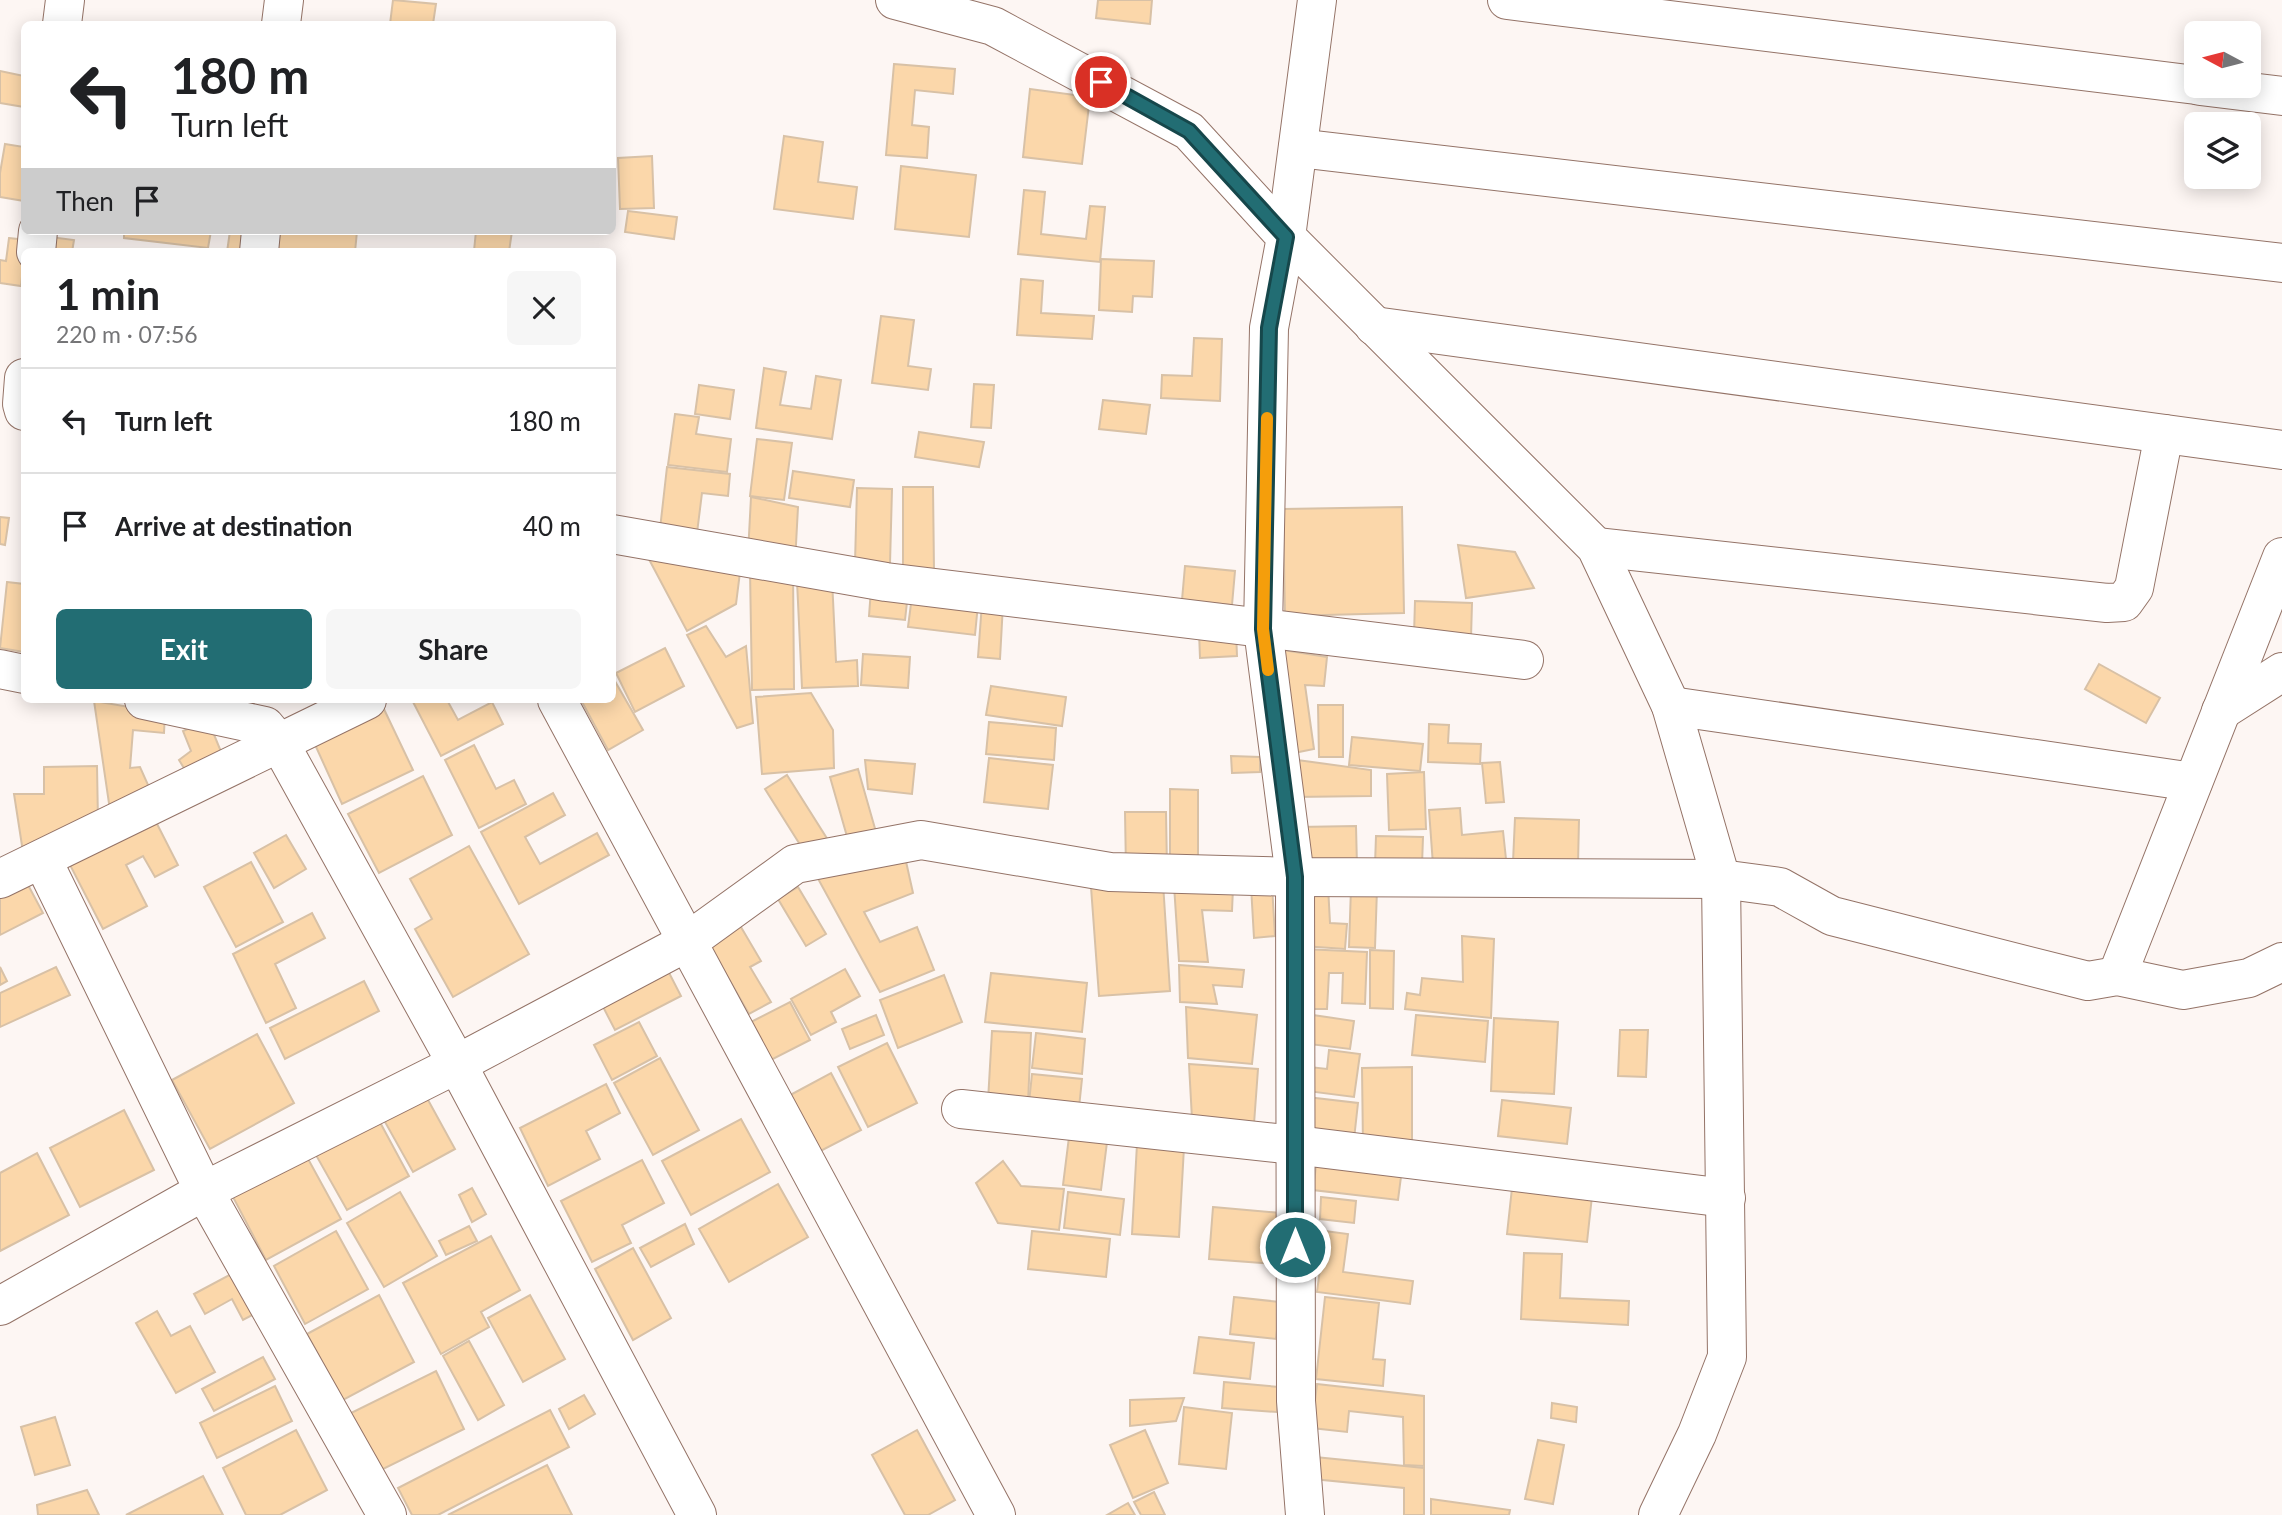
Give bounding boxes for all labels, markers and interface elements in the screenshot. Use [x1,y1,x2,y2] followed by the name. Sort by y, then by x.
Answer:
[2184,21,2261,98] north arrow
[2184,21,2261,189] map controls
[171,46,309,104] text: 180 m
[56,49,147,140] icon: left
[1071,52,1131,112] pin
[1082,63,1120,101] icon: arrive
[171,105,288,144] text: Turn left
[2184,112,2261,189] button: layers
[128,182,166,220] icon: arrive
[56,185,114,217] text: Then
[56,269,160,319] text: 1 min
[507,271,581,345] button: close
[56,320,198,348] text: 220 m · 07:56
[56,402,94,440] icon: left
[115,405,212,437] text: Turn left
[508,405,581,437] text: 180 m
[56,507,94,545] icon: arrive
[115,510,352,542] text: Arrive at destination
[523,510,581,542] text: 40 m
[56,609,312,689] button: Exit
[326,609,581,689] button: Share
[1258,1210,1332,1284] position arrow

